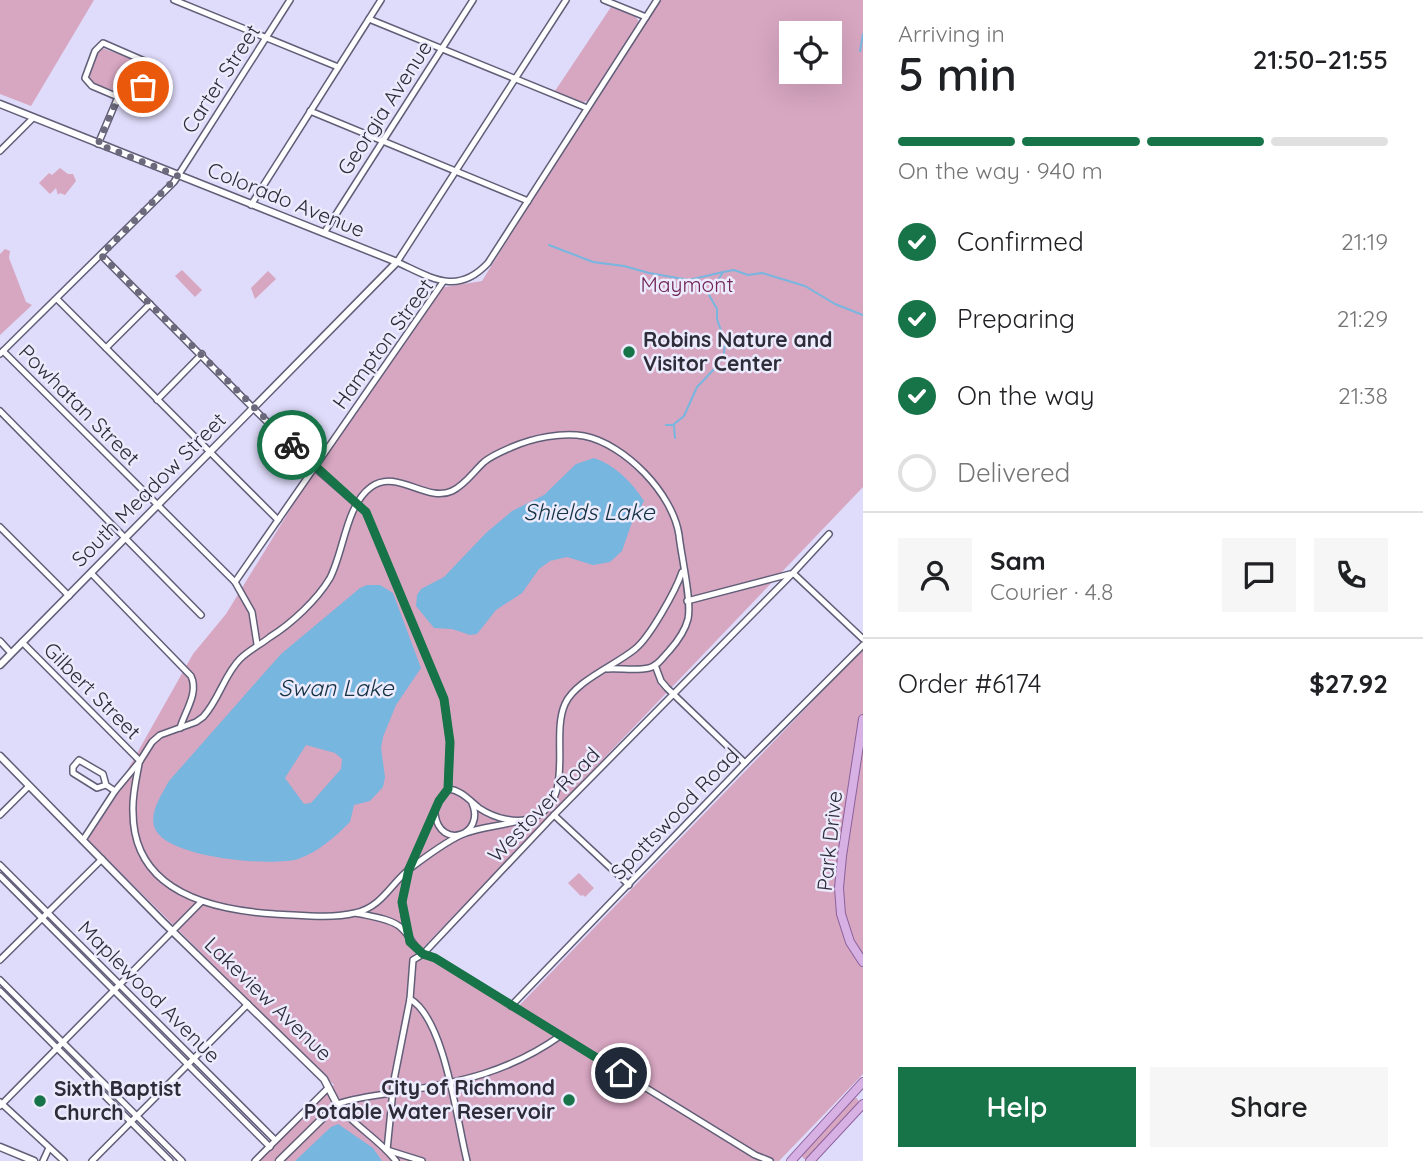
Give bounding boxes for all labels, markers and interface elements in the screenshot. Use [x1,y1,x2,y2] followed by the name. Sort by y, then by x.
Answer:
[175,19,265,138] street label: Carter Street
[898,19,1005,48] text: Arriving in
[779,21,842,84] map controls
[779,21,842,84] button: locate
[331,35,437,179] street label: Georgia Avenue
[1253,43,1388,76] text: 21:50–21:55
[898,45,1017,103] text: 5 min
[113,57,173,117] pin
[124,68,162,106] icon: bag
[204,156,369,242] street label: Colorado Avenue
[898,156,1103,185] text: On the way · 940 m
[898,223,936,261] icon: check
[957,225,1084,258] text: Confirmed
[1341,227,1388,256] text: 21:19
[640,271,734,297] park label: Maymont
[326,273,438,414] street label: Hampton Street
[898,300,936,338] icon: check
[957,302,1075,335] text: Preparing
[1337,304,1388,333] text: 21:29
[643,326,832,376] place label: Robins Nature and Visitor Center
[14,338,146,470] street label: Powhatan Street
[621,344,637,360] marker: Robins Nature and Visitor Center
[898,377,936,415] icon: check
[957,379,1095,412] text: On the way
[1338,381,1388,410] text: 21:38
[66,407,231,572] street label: South Meadow Street
[257,410,327,480] courier
[273,426,311,464] icon: bike
[957,456,1070,489] text: Delivered
[524,497,655,526] water label: Shields Lake
[898,538,972,612] button: person
[1222,538,1296,612] button: chat
[1314,538,1388,612] button: phone
[990,544,1046,577] text: Sam
[990,577,1113,606] text: Courier · 4.8
[39,636,147,744] street label: Gilbert Street
[898,667,1041,700] text: Order #6174
[1309,667,1388,700] text: $27.92
[279,673,394,702] water label: Swan Lake
[482,741,605,867] street label: Westover Road
[605,742,744,885] street label: Spottswood Road
[811,789,847,892] street label: Park Drive
[73,915,226,1068] street label: Maplewood Avenue
[200,931,338,1066] street label: Lakeview Avenue
[591,1043,651,1103] pin
[602,1054,640,1092] icon: home
[898,1067,1136,1147] button: Help
[1150,1067,1388,1147] button: Share
[304,1074,555,1124] place label: City of Richmond Potable Water Reservoir
[54,1075,182,1125] place label: Sixth Baptist Church
[561,1092,577,1108] marker: City of Richmond Potable Water Reservoir
[32,1093,48,1109] marker: Sixth Baptist Church

